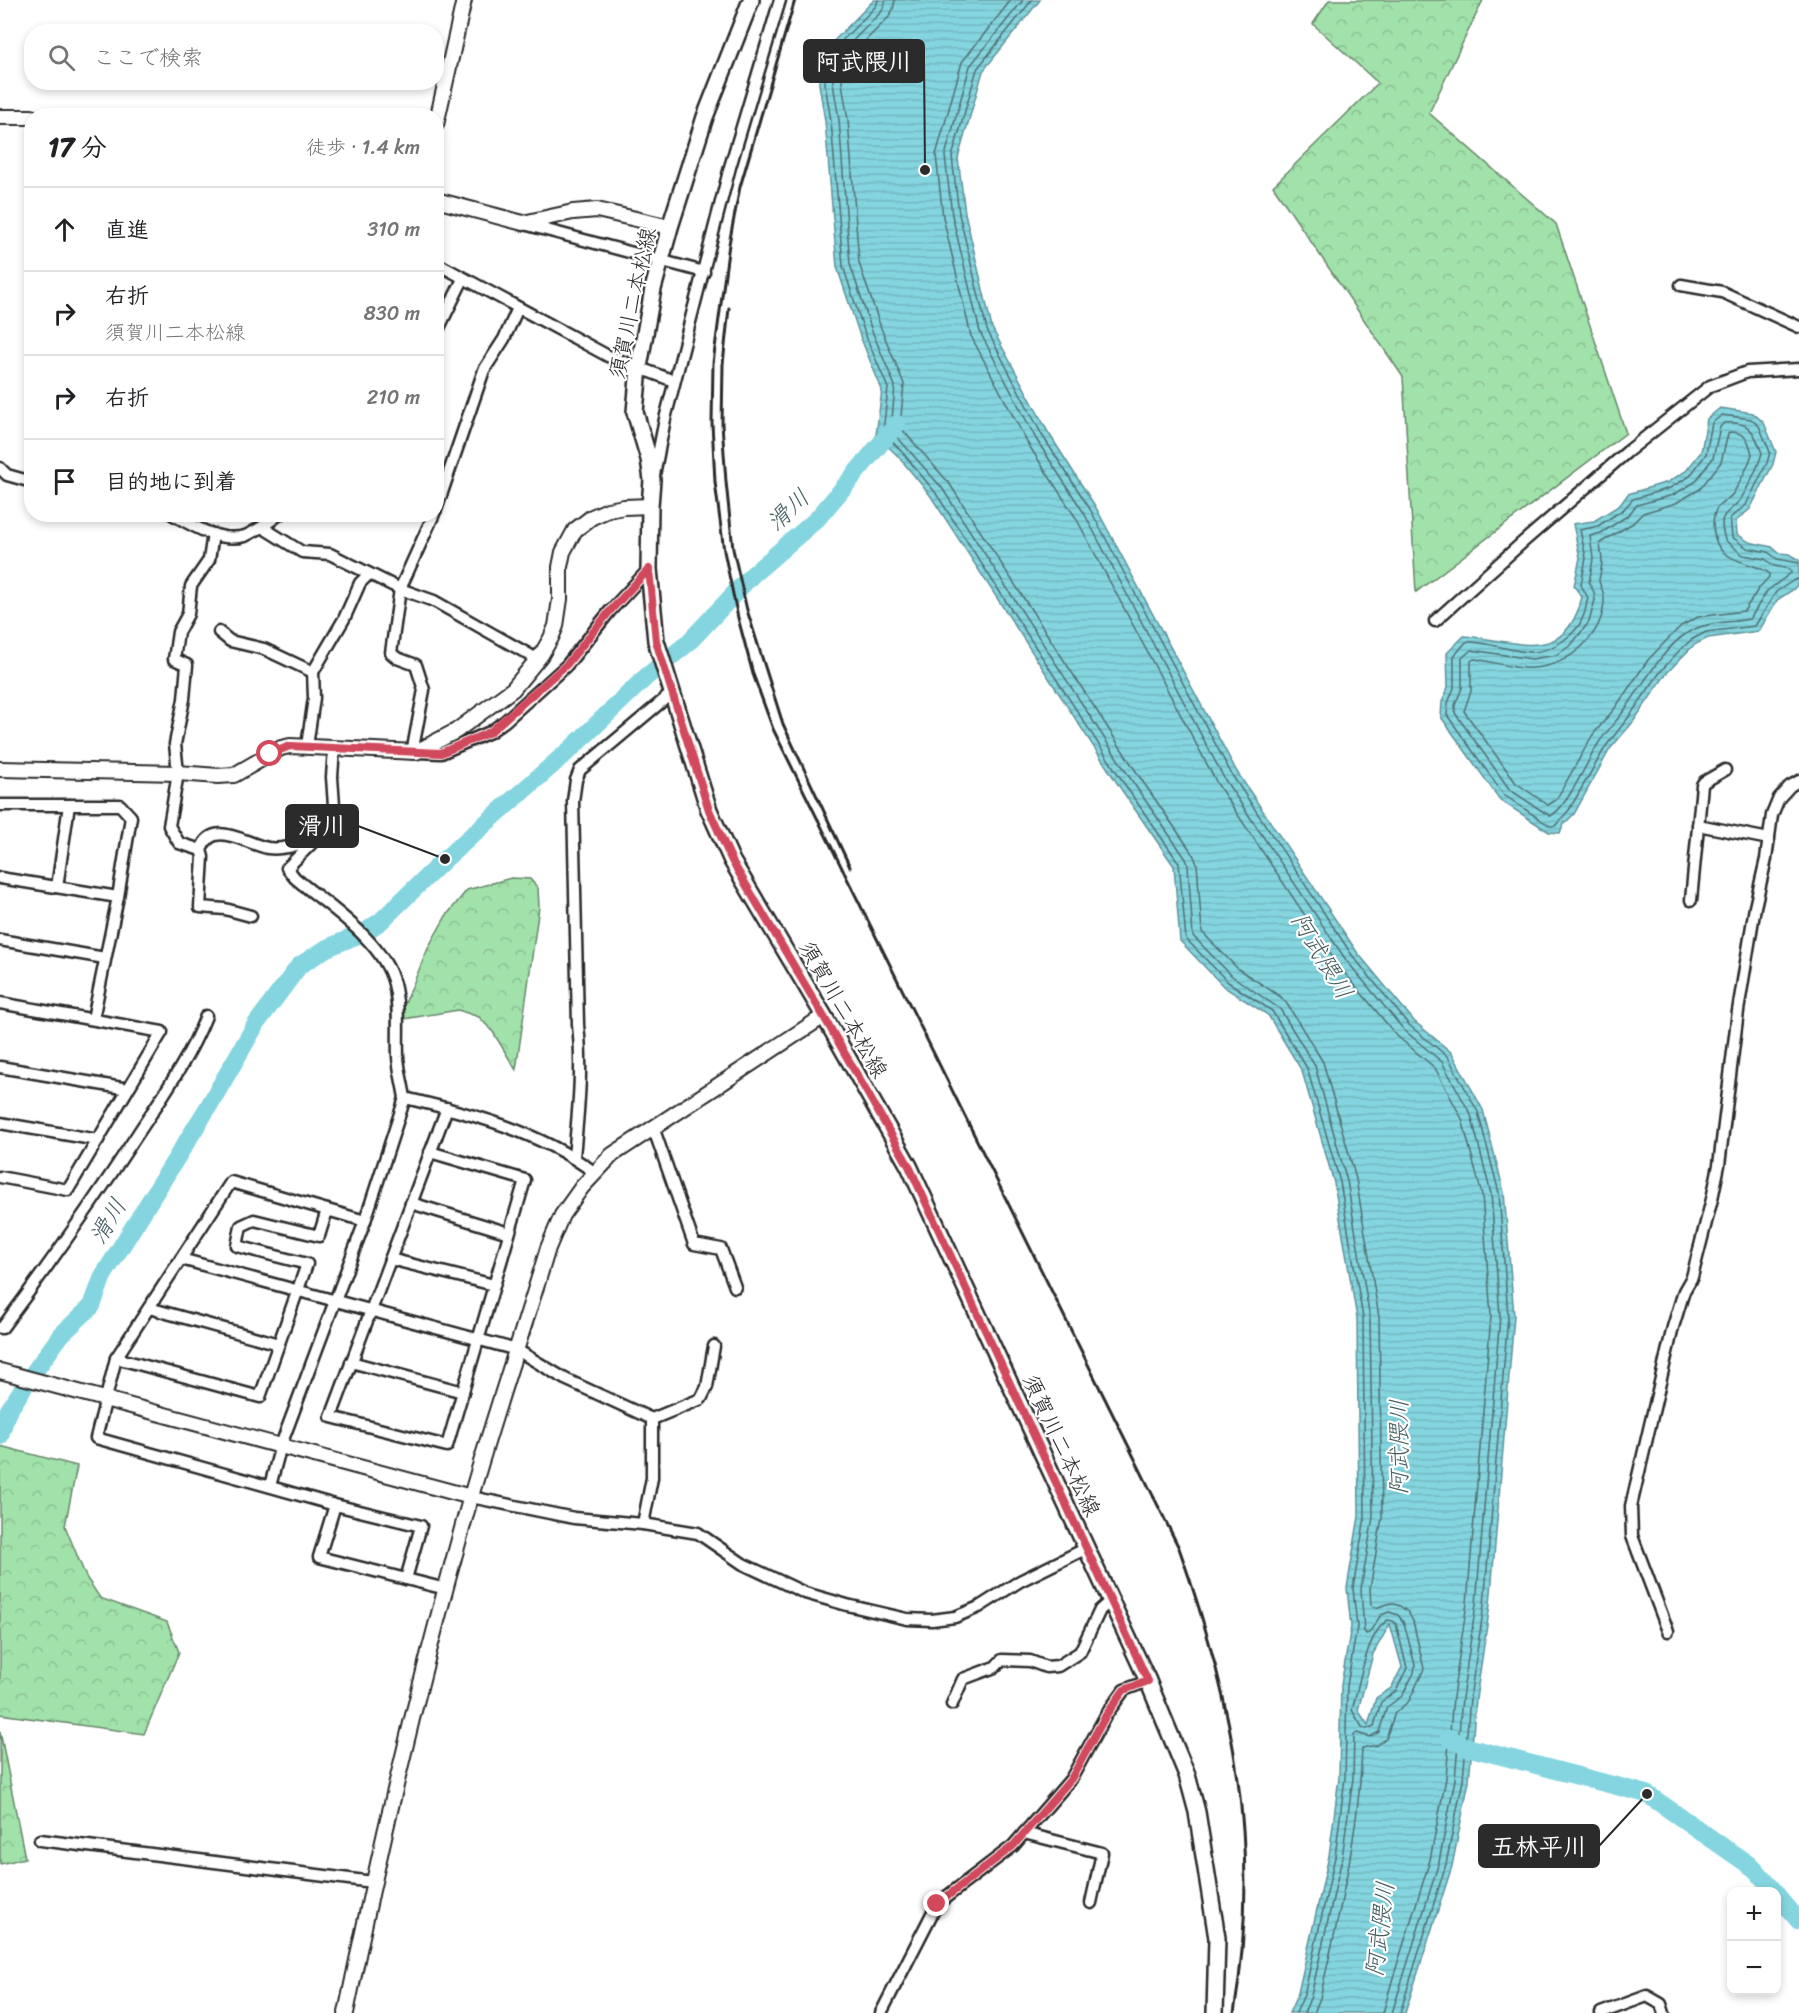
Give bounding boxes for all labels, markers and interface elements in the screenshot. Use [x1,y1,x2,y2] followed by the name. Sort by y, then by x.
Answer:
[24,24,444,90] search box
[93,38,203,77] text: ここで検索
[804,40,924,82] callout: 阿武隈川
[45,41,78,74] icon: search
[816,41,912,83] text: 阿武隈川
[48,124,107,170] text: 17 分
[306,130,420,165] text: 徒歩 · 1.4 km
[105,210,149,249] text: 直進
[367,212,420,247] text: 310 m
[48,213,81,246] icon: ahead
[597,224,668,382] street label: 須賀川二本松線
[105,276,149,315] text: 右折
[364,296,420,331] text: 830 m
[48,297,81,330] icon: right
[105,315,245,350] text: 須賀川二本松線
[105,378,149,417] text: 右折
[367,380,420,415] text: 210 m
[48,381,81,414] icon: right
[105,462,237,501] text: 目的地に到着
[48,465,81,498] icon: arrive
[756,478,820,542] water label: 滑川
[256,740,282,766] route start
[286,805,358,847] callout: 滑川
[298,805,346,847] text: 滑川
[1279,904,1365,1008] water label: 阿武隈川
[788,933,899,1086] street label: 須賀川二本松線
[78,1190,138,1252] water label: 滑川
[1011,1367,1112,1523] street label: 須賀川二本松線
[1378,1399,1420,1495] water label: 阿武隈川
[1479,1825,1599,1867] callout: 五林平川
[1491,1826,1587,1868] text: 五林平川
[1353,1879,1407,1979] water label: 阿武隈川
[1727,1887,1781,1995] map controls
[1727,1887,1781,1941] button: +
[923,1890,949,1916] route end
[1727,1941,1781,1995] button: −

